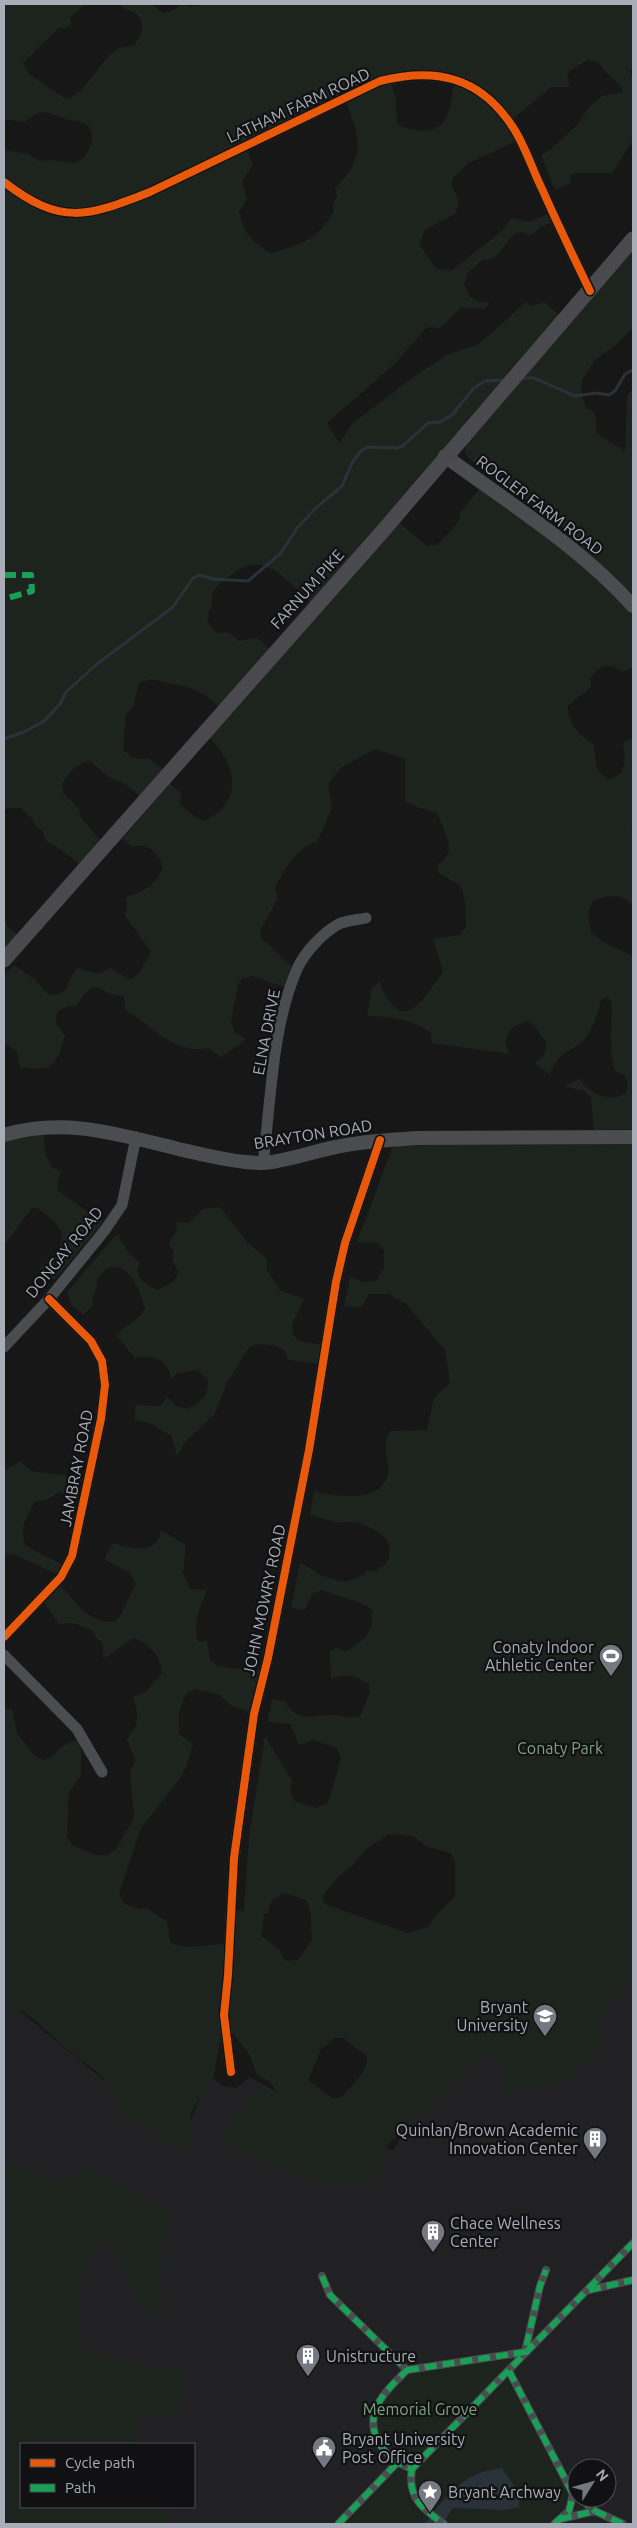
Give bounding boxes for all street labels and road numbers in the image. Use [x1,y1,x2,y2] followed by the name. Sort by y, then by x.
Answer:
[224,64,372,146] street label: LATHAM FARM ROAD
[473,452,607,558] street label: ROGLER FARM ROAD
[267,546,347,632] street label: FARNUM PIKE
[249,988,283,1076] street label: ELNA DRIVE
[253,1116,373,1152] street label: BRAYTON ROAD
[22,1203,106,1301] street label: DONGAY ROAD
[56,1408,96,1528] street label: JAMBRAY ROAD
[239,1523,289,1677] street label: JOHN MOWRY ROAD

